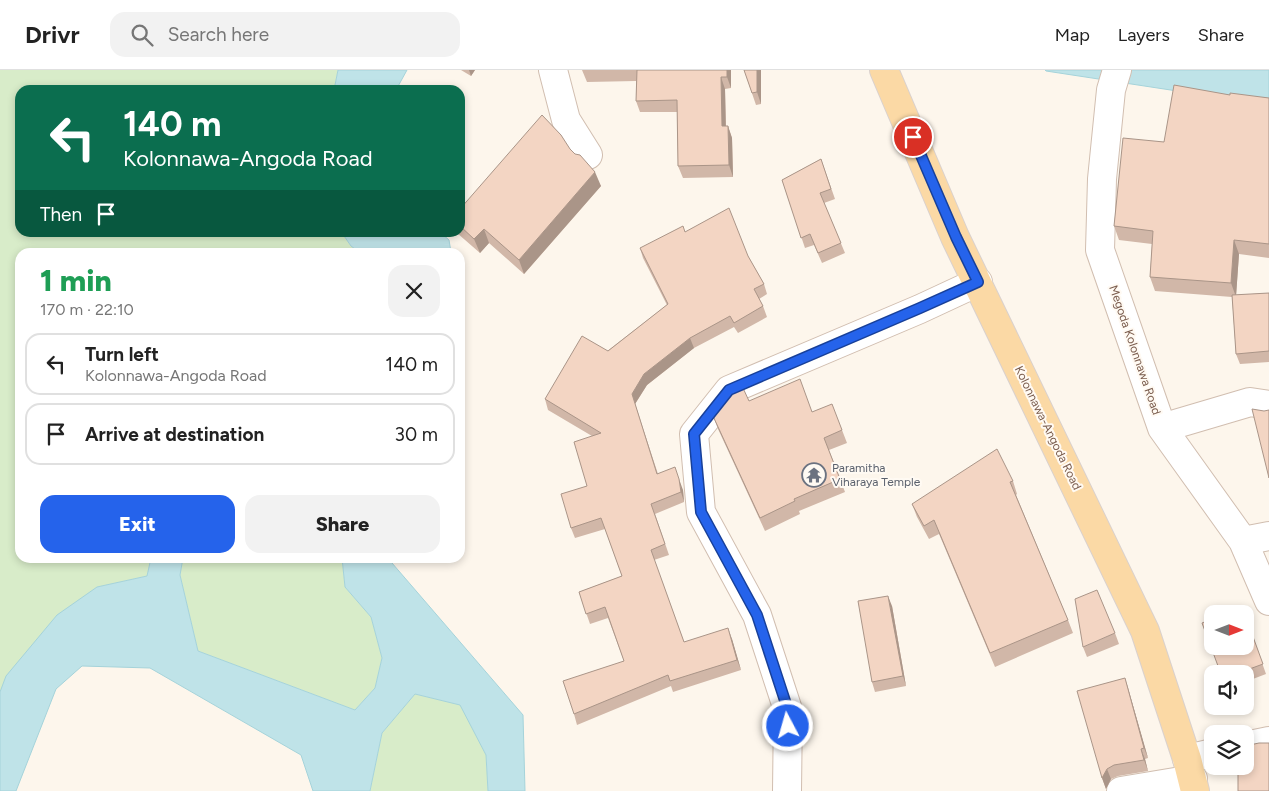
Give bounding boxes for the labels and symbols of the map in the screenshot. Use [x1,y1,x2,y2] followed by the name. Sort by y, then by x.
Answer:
[892,116,934,158] pin
[1106,283,1164,417] street label: Megoda Kolonnawa Road
[1012,364,1084,492] street label: Kolonnawa-Angoda Road
[832,461,921,489] place label: Paramitha Viharaya Temple
[801,462,827,488] temple icon: Paramitha Viharaya Temple
[1204,605,1254,655] north arrow
[761,699,813,751] position arrow

